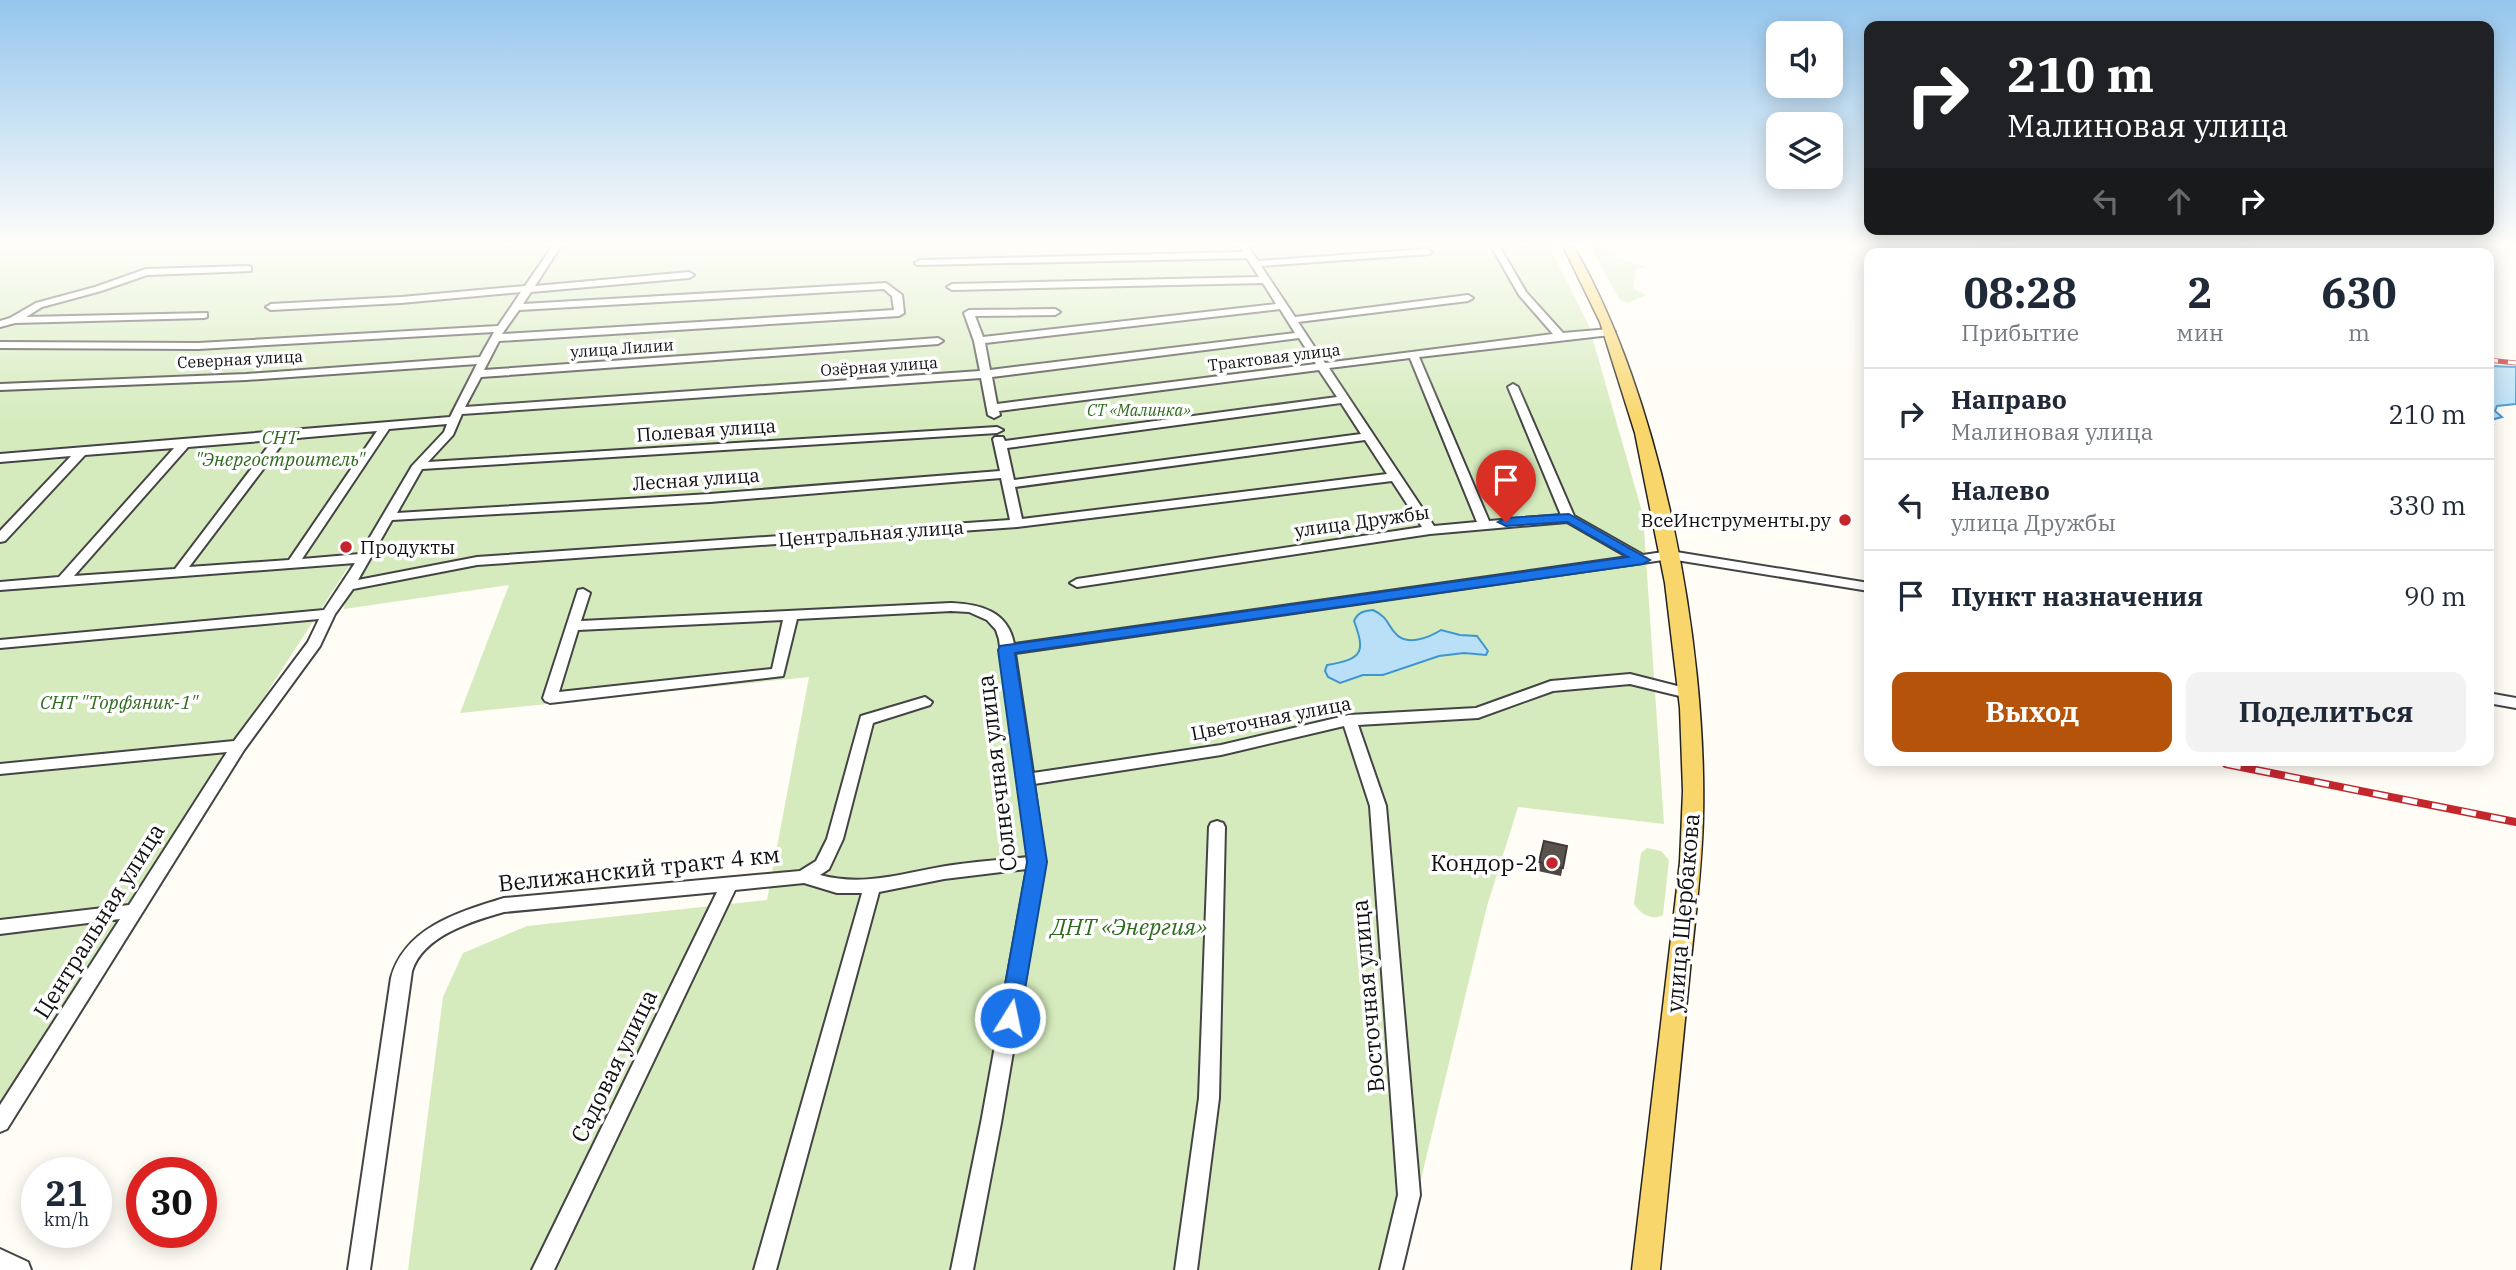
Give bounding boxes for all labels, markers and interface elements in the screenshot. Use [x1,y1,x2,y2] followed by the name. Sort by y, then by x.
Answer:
[1766,21,1843,189] map controls
[1766,21,1843,98] button: sound
[2007,42,2154,105] text: 210 m
[1892,49,1983,140] icon: right
[2007,104,2288,146] text: Малиновая улица
[1766,112,1843,189] button: layers
[2087,182,2125,220] icon: left
[2160,182,2198,220] icon: ahead
[2233,182,2271,220] icon: right
[1963,265,2077,320] text: 08:28
[2188,265,2213,320] text: 2
[2321,265,2397,320] text: 630
[1961,317,2079,347] text: Прибытие
[2176,317,2224,347] text: мин
[2348,317,2370,347] text: m
[570,334,674,362] street label: улица Лилии
[1206,339,1342,375] street label: Трактовая улица
[177,346,304,372] street label: Северная улица
[820,352,939,380] street label: Озёрная улица
[1951,382,2067,416] text: Направо
[1892,395,1930,433] icon: right
[2388,397,2466,431] text: 210 m
[1087,400,1191,420] park label: CТ «Малинка»
[635,413,777,447] street label: Полевая улица
[1951,416,2153,446] text: Малиновая улица
[195,425,367,471] park label: СНТ "Энергостроитель"
[1476,450,1536,522] pin
[1487,461,1525,499] icon: arrive
[632,463,760,495] street label: Лесная улица
[1951,473,2050,507] text: Налево
[1892,486,1930,524] icon: left
[2388,488,2466,522] text: 330 m
[1293,500,1431,542] street label: улица Дружбы
[1951,507,2116,537] text: улица Дружбы
[1641,508,1832,532] place label: ВсеИнструменты.ру
[1837,512,1853,528] marker: ВсеИнструменты.ру
[777,515,965,551] street label: Центральная улица
[360,535,455,559] place label: Продукты
[338,539,354,555] marker: Продукты
[1892,577,1930,615] icon: arrive
[1951,579,2203,613] text: Пункт назначения
[2404,579,2466,613] text: 90 m
[1892,672,2172,752] button: Выход
[2186,672,2466,752] button: Поделиться
[969,673,1023,873] street label: Солнечная улица
[40,690,200,714] park label: СНТ "Торфяник-1"
[1189,691,1353,745] street label: Цветочная улица
[1658,812,1706,1014] street label: улица Щербакова
[26,817,171,1024] street label: Центральная улица
[496,838,781,898] street label: Велижанский тракт 4 км
[1431,847,1538,877] place label: Кондор-2
[1544,855,1560,871] marker: Кондор-2
[1344,898,1390,1094] street label: Восточная улица
[1049,911,1207,941] park label: ДНТ «Энергия»
[973,981,1047,1055] position arrow
[563,984,663,1147] street label: Садовая улица
[126,1157,217,1248] speed limit sign: 30
[45,1170,88,1216] text: 21
[44,1208,89,1231] text: km/h

